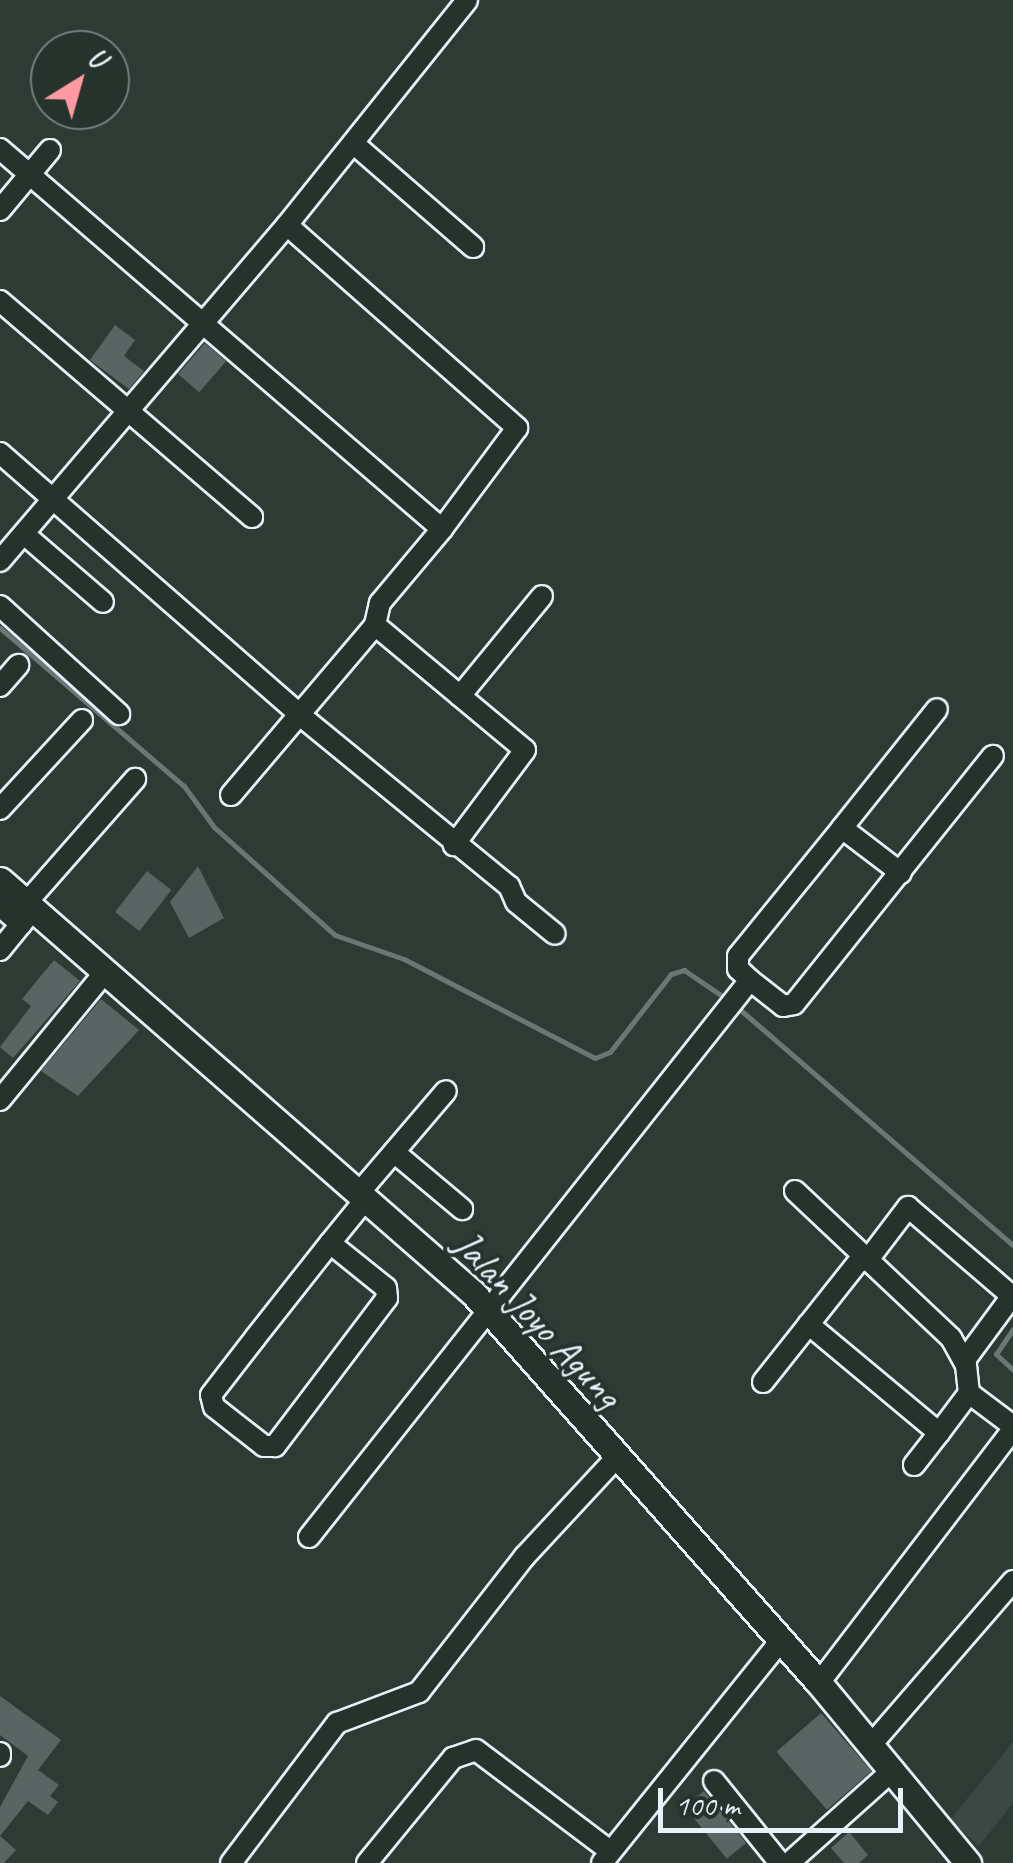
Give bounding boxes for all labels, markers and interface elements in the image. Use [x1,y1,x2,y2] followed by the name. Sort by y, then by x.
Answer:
[30,30,130,130] north arrow
[81,39,113,75] text: U
[444,1221,632,1417] street label: Jalan Joyo Agung
[663,1768,908,1830] scale bar
[675,1786,740,1824] text: 100 m

